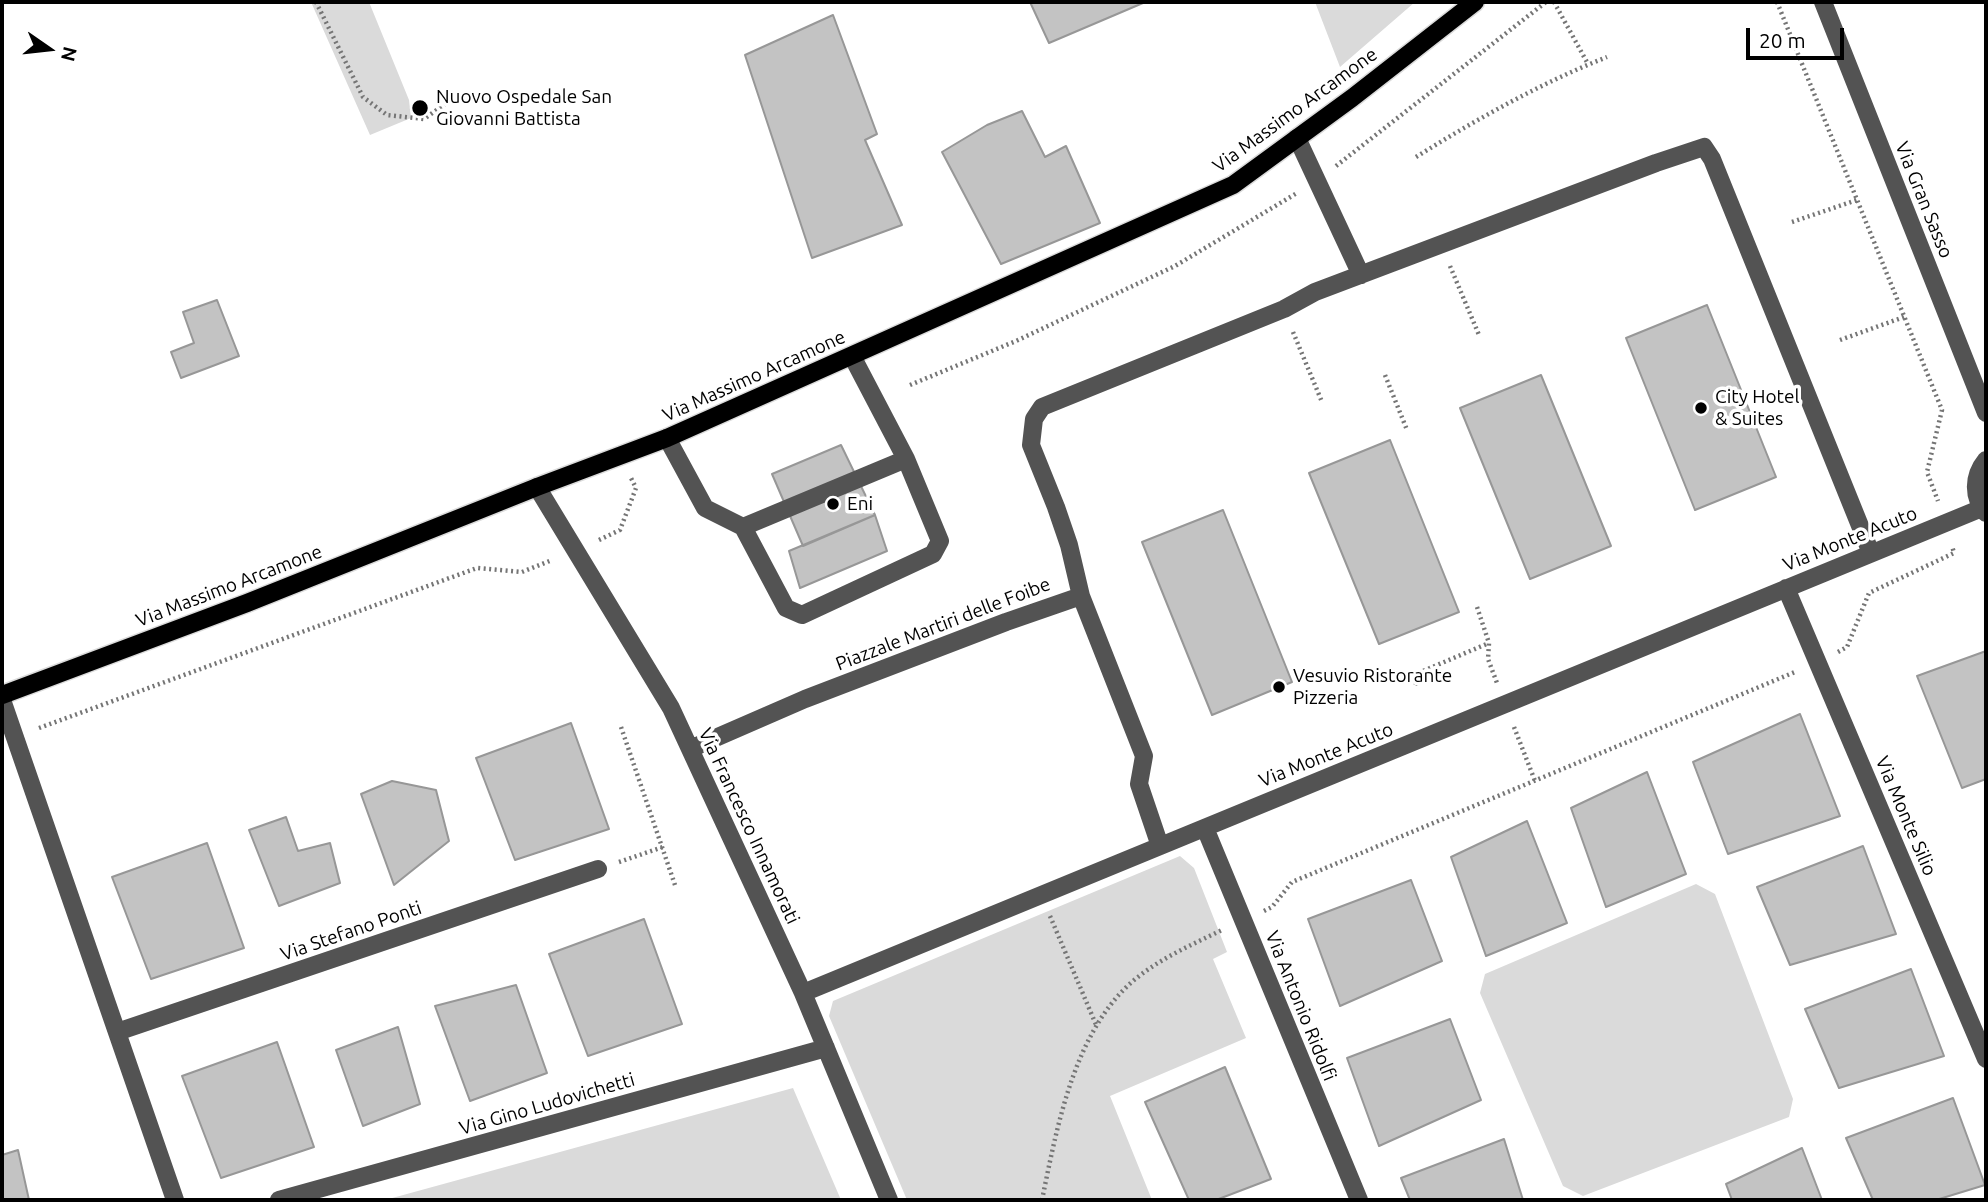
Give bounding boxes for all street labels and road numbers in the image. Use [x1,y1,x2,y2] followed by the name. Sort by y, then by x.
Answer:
[1208,43,1382,177] street label: Via Massimo Arcamone
[1890,138,1958,262] street label: Via Gran Sasso
[659,325,849,427] street label: Via Massimo Arcamone
[1780,502,1920,576] street label: Via Monte Acuto
[133,540,325,632] street label: Via Massimo Arcamone
[832,572,1054,676] street label: Piazzale Martiri delle Foibe
[1256,718,1396,792] street label: Via Monte Acuto
[694,724,804,928] street label: Via Francesco Innamorati
[1871,753,1941,879] street label: Via Monte Silio
[277,896,425,966] street label: Via Stefano Ponti
[1261,928,1341,1084] street label: Via Antonio Ridolfi
[457,1068,637,1140] street label: Via Gino Ludovichetti

